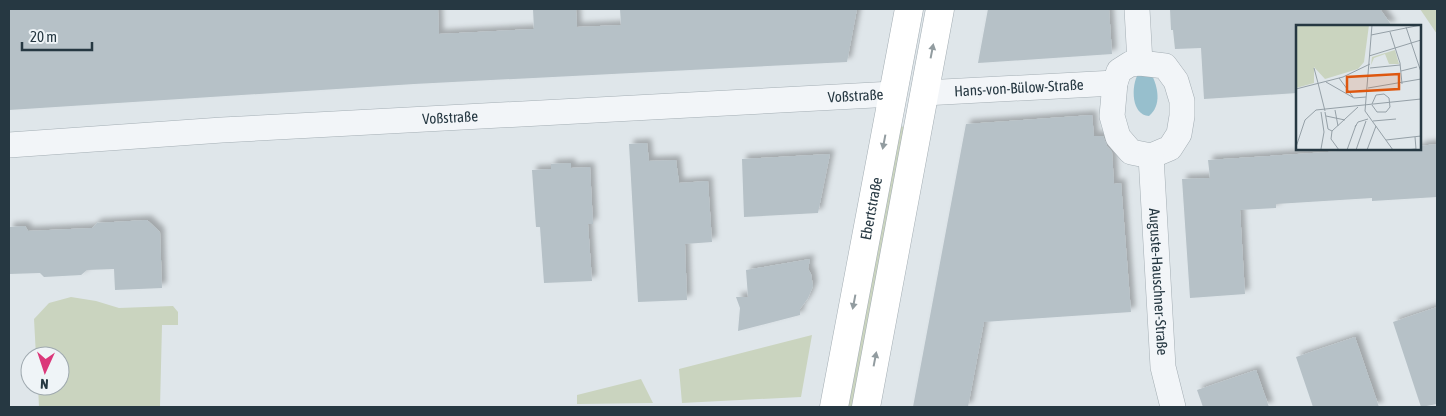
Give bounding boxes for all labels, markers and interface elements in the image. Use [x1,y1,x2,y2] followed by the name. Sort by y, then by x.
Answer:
[22,20,92,52] scale bar
[1296,25,1421,150] inset map
[30,28,57,45] text: 20 m
[929,43,937,59] one-way arrow
[954,76,1084,99] street label: Hans-von-Bülow-Straße
[827,86,884,105] street label: Voßstraße
[422,107,479,127] street label: Voßstraße
[880,135,888,150] one-way arrow
[857,175,885,241] street label: Ebertstraße
[1146,208,1171,356] street label: Auguste-Hauschner-Straße
[849,294,857,310] one-way arrow
[20,346,70,396] north arrow
[871,351,879,367] one-way arrow
[40,376,49,392] text: N

